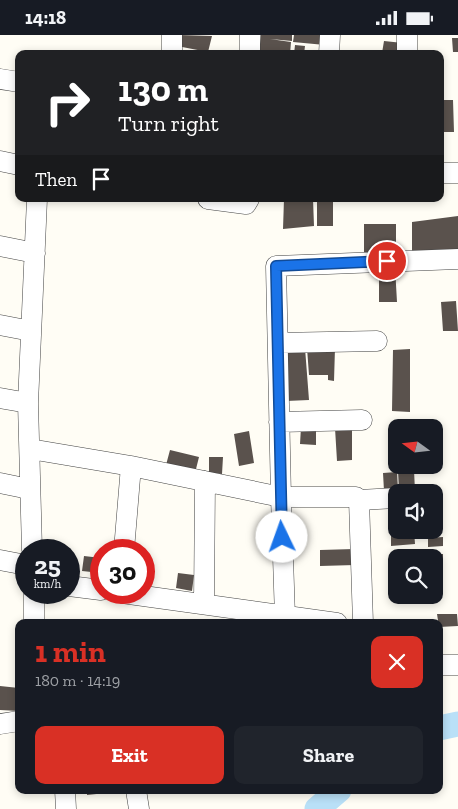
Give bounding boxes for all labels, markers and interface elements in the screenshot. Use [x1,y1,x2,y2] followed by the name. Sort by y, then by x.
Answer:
[25,6,66,29] text: 14:18
[118,68,208,110] text: 130 m
[35,70,100,135] icon: right
[118,110,219,137] text: Turn right
[87,165,115,193] icon: arrive
[35,168,77,191] text: Then
[366,240,408,282] pin
[373,247,401,275] icon: arrive
[388,419,442,474] north arrow
[388,419,443,604] map controls
[388,484,443,539] button: sound
[255,510,307,562] position arrow
[90,539,155,604] speed limit sign: 30
[388,549,443,604] button: search
[34,550,61,580] text: 25
[34,577,61,591] text: km/h
[35,634,106,670] text: 1 min
[371,636,423,688] button: close
[35,671,120,690] text: 180 m · 14:19
[35,726,224,784] button: Exit
[234,726,423,784] button: Share

